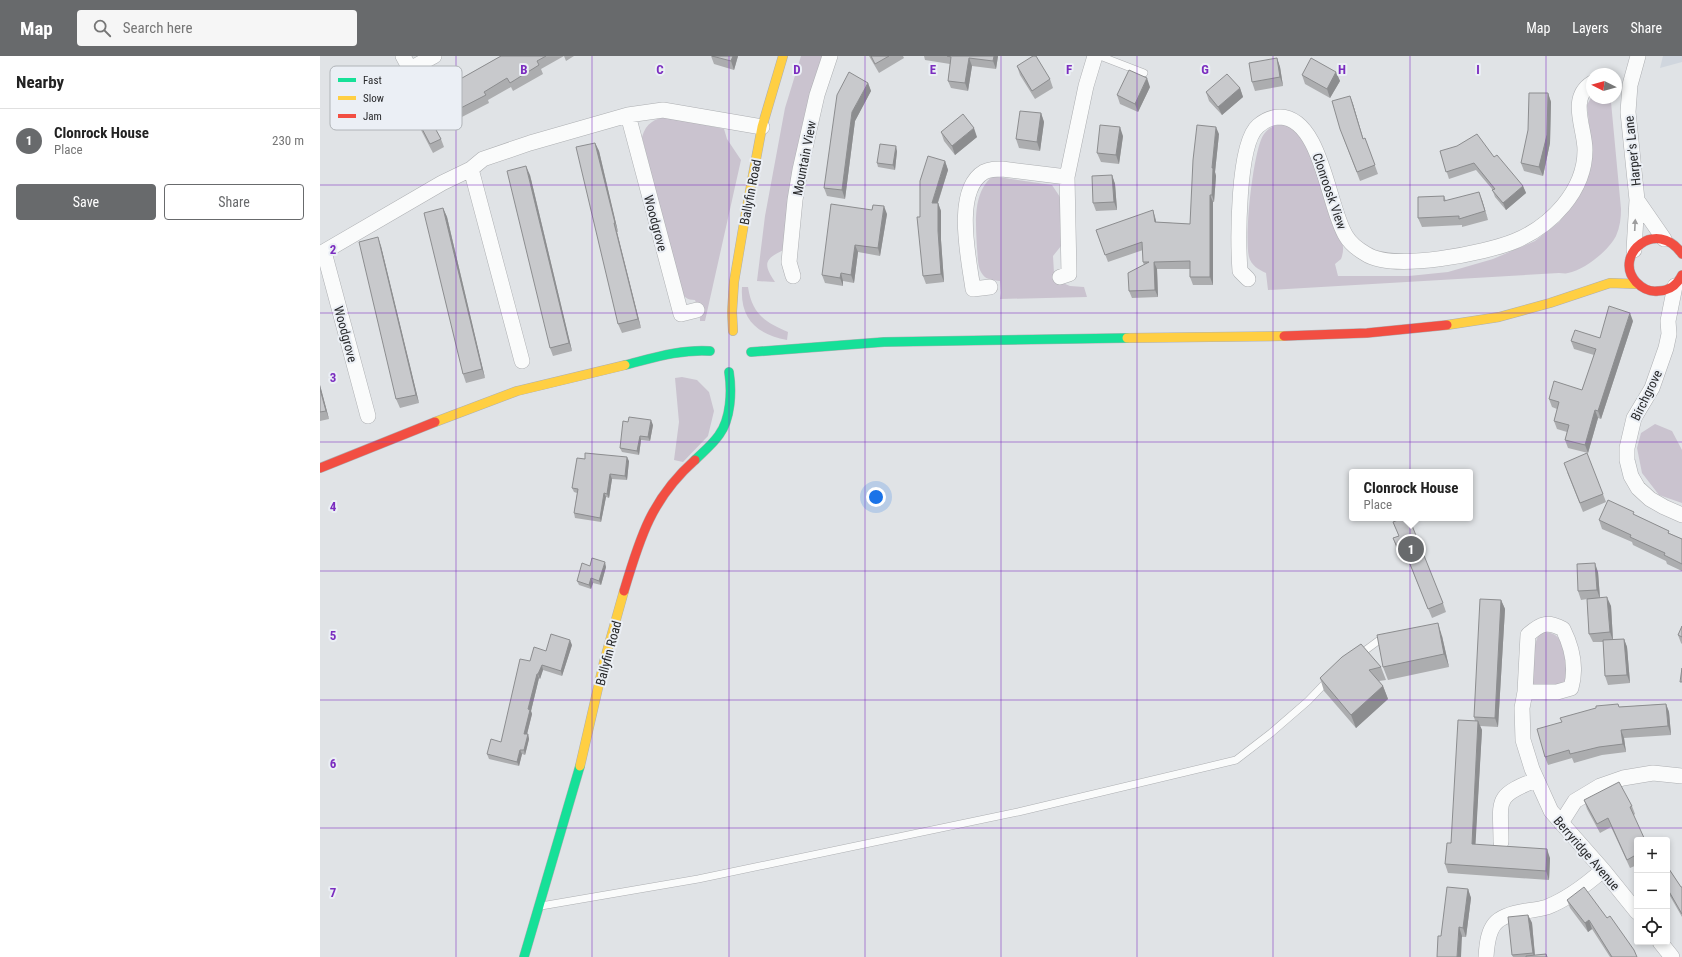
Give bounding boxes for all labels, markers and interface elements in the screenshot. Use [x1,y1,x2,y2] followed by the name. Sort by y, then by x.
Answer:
[77,10,357,46] search box
[20,17,53,40] text: Map
[91,17,113,39] icon: search
[123,19,193,37] text: Search here
[1526,20,1550,36] text: Map
[1572,20,1609,36] text: Layers
[1631,20,1662,36] text: Share
[520,62,528,77] text: B
[656,62,664,77] text: C
[793,62,801,77] text: D
[930,62,937,77] text: E
[1066,62,1072,77] text: F
[1201,62,1209,77] text: G
[1338,62,1346,77] text: H
[1476,62,1480,77] text: I
[330,66,462,130] legend
[1586,68,1622,104] north arrow
[16,72,64,92] text: Nearby
[363,74,382,87] text: Fast
[363,92,384,105] text: Slow
[363,110,382,123] text: Jam
[1621,115,1644,187] street label: Harper's Lane
[790,119,819,197] street label: Mountain View
[54,124,149,142] text: Clonrock House
[26,133,32,148] text: 1
[272,133,304,148] text: 230 m
[54,142,83,157] text: Place
[1309,151,1350,232] street label: Clonroosk View
[737,158,764,226] street label: Ballyfin Road
[16,184,156,220] button: Save
[164,184,304,220] button: Share
[641,193,670,253] street label: Woodgrove
[1632,219,1639,231] one-way arrow
[330,242,337,257] text: 2
[331,304,360,364] street label: Woodgrove
[1628,367,1665,423] street label: Birchgrove
[330,370,336,385] text: 3
[1349,469,1473,521] popup
[1364,479,1458,497] text: Clonrock House
[866,487,886,507] your location
[1364,497,1392,512] text: Place
[330,499,337,514] text: 4
[1398,534,1424,564] pin: 1
[593,619,624,687] street label: Ballyfin Road
[330,628,337,643] text: 5
[330,756,337,771] text: 6
[1550,813,1623,893] street label: Berryridge Avenue
[1634,837,1670,945] map controls
[1634,837,1670,873] button: +
[1634,873,1670,909] button: −
[330,885,337,900] text: 7
[1634,909,1670,945] button: locate

